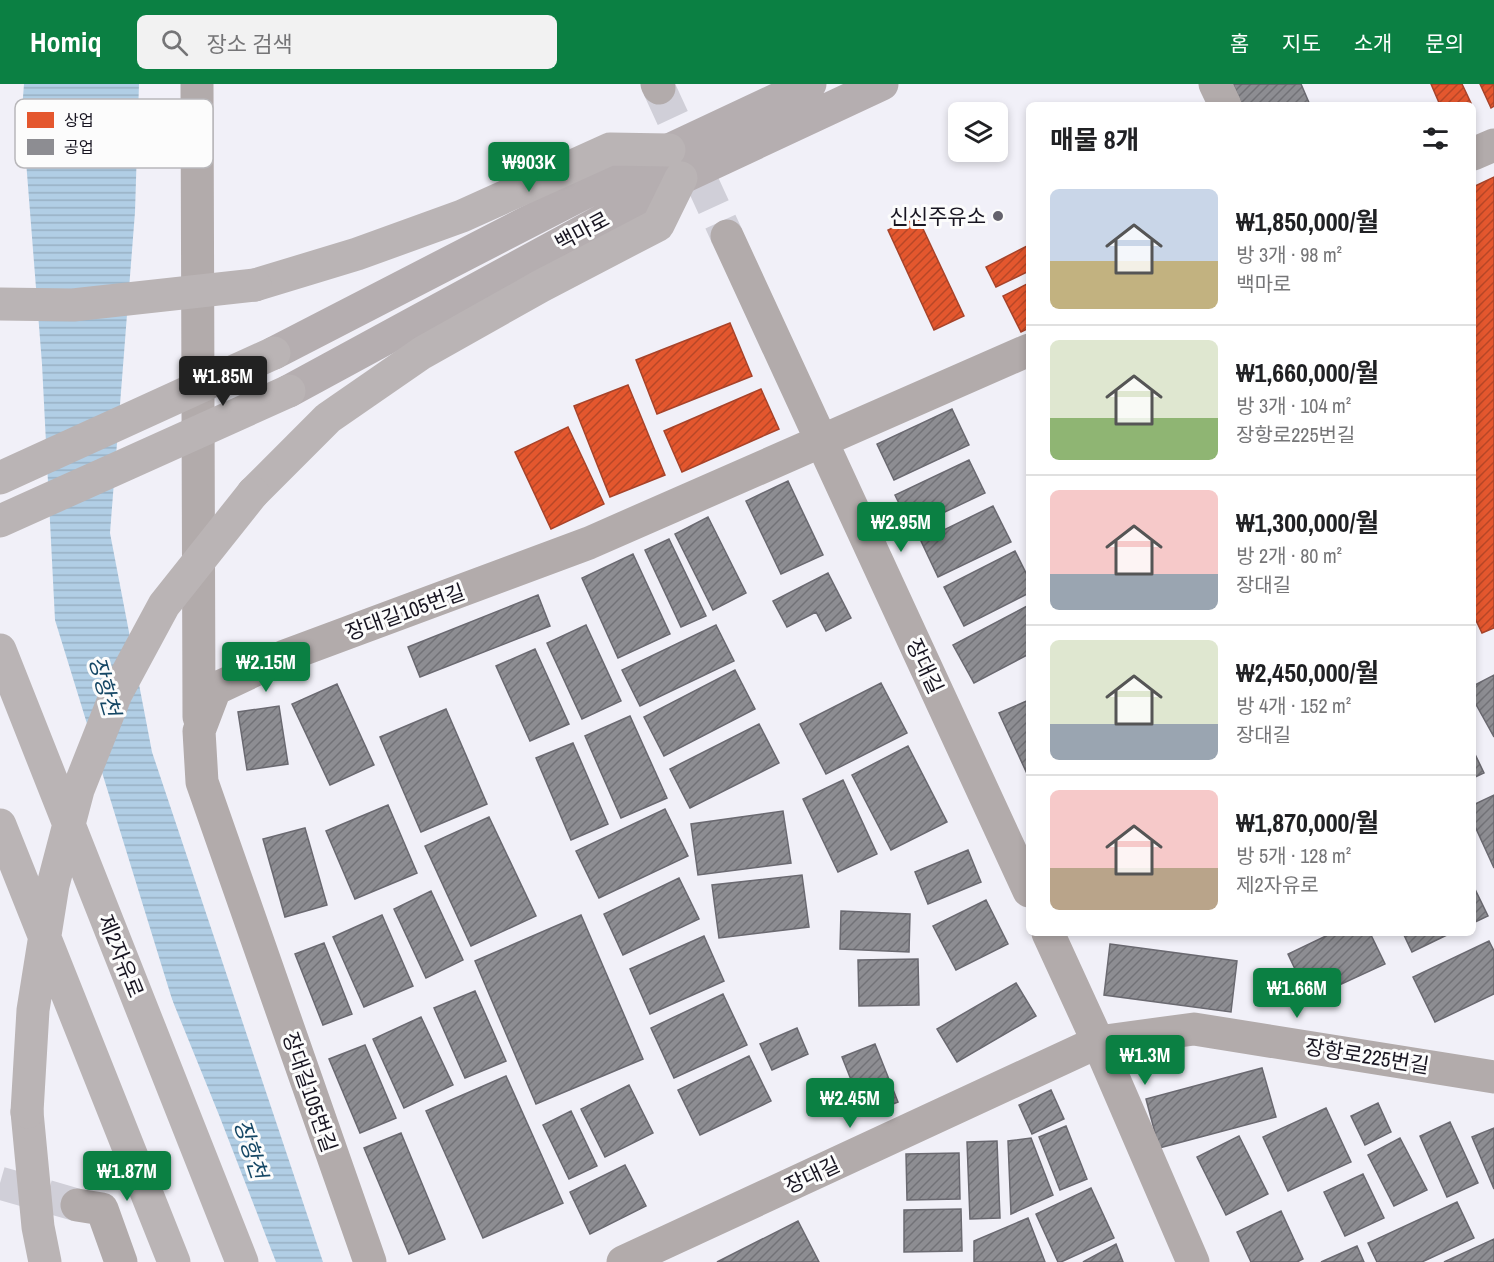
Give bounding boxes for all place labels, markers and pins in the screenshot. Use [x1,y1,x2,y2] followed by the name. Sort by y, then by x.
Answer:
[487,142,571,193] pin: ₩903K
[889,202,986,231] place label: 신신주유소
[991,209,1005,223] marker: 신신주유소
[174,356,272,407] pin: ₩1.85M
[852,502,950,553] pin: ₩2.95M
[217,642,315,693] pin: ₩2.15M
[1248,968,1346,1019] pin: ₩1.66M
[1103,1035,1187,1086] pin: ₩1.3M
[801,1078,899,1129] pin: ₩2.45M
[78,1151,176,1202] pin: ₩1.87M

